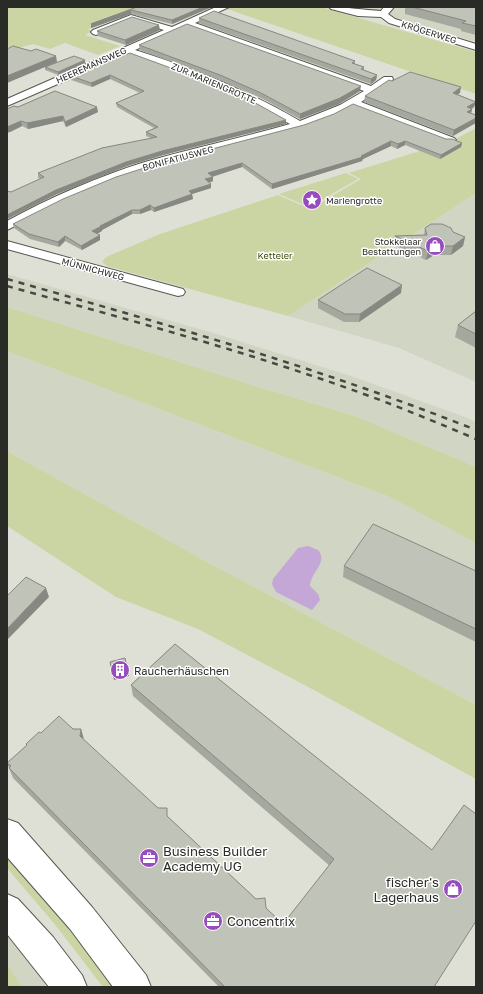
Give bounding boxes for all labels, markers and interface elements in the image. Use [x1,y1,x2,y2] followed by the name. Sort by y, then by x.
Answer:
[400,18,458,46] street label: KRÖGERWEG
[54,44,128,86] street label: HEEREMANSWEG
[170,60,258,106] street label: ZUR MARIENGROTTE
[141,143,215,173] street label: BONIFATIUSWEG
[301,189,323,211] place icon: Mariengrotte
[326,195,382,206] place label: Mariengrotte
[424,235,446,257] shop icon: Stokkelaar Bestattungen
[362,236,421,257] place label: Stokkelaar Bestattungen
[257,250,293,261] park label: Ketteler
[61,255,125,283] street label: MÜNNICHWEG
[109,659,131,681] building icon: Raucherhäuschen
[134,664,229,677] place label: Raucherhäuschen
[163,843,267,874] place label: Business Builder Academy UG
[138,847,160,869] office icon: Business Builder Academy UG
[373,874,439,905] place label: fischer's Lagerhaus
[442,878,464,900] shop icon: fischer's Lagerhaus
[202,910,224,932] office icon: Concentrix
[227,913,295,929] place label: Concentrix

